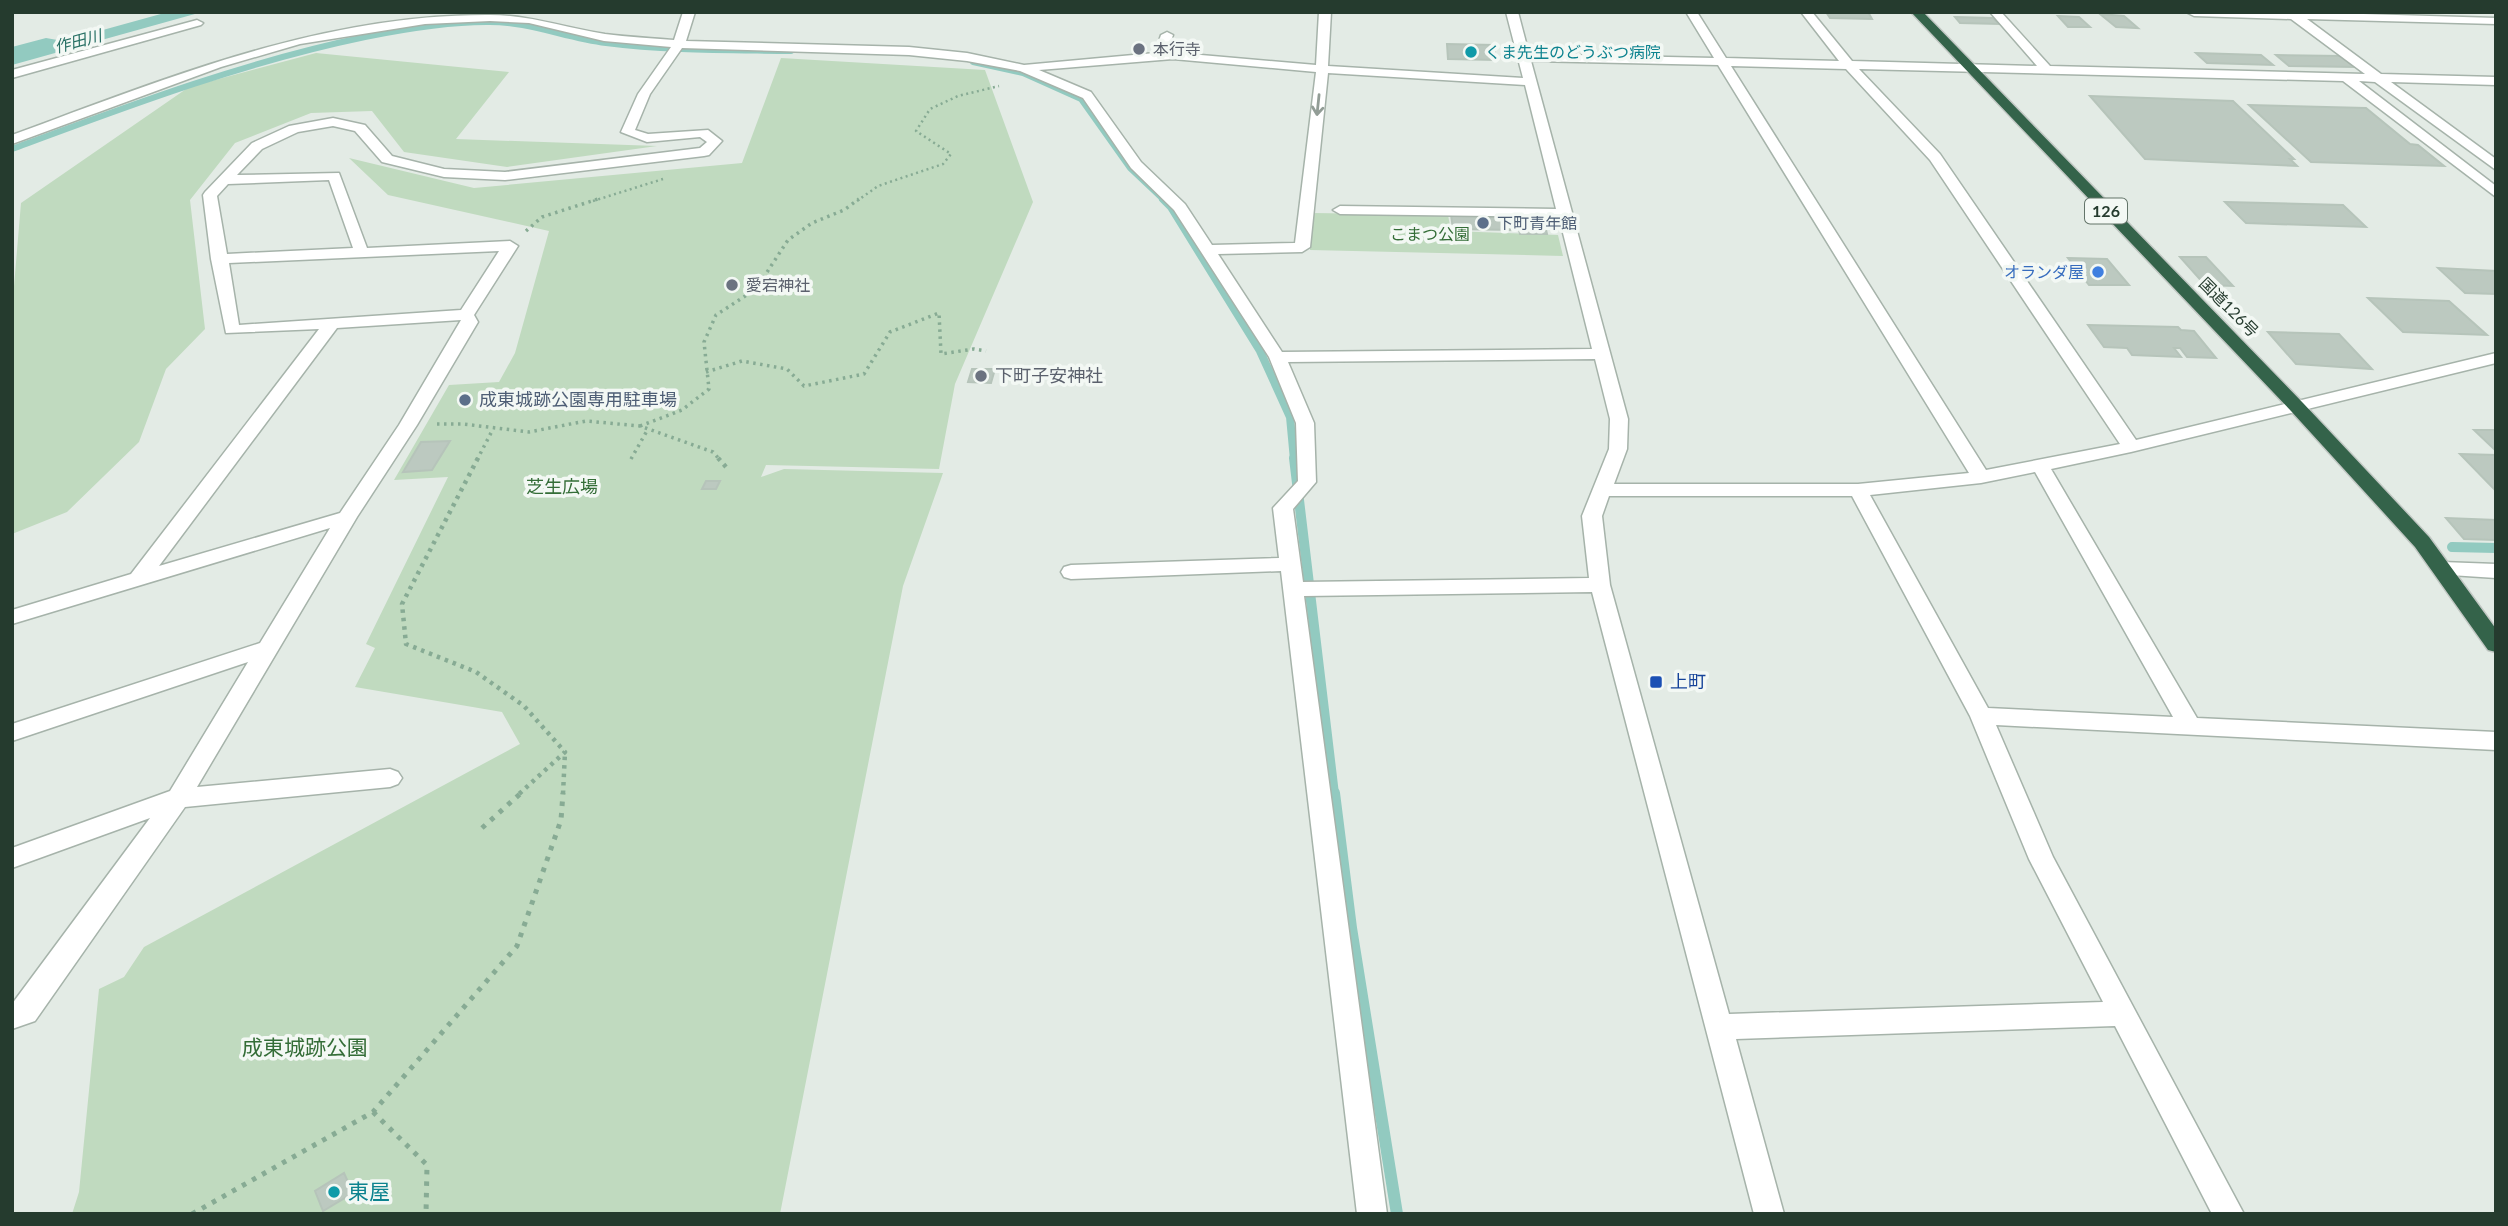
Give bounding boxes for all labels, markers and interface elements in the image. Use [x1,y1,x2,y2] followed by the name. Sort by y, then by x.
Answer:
[52,25,105,56] water label: 作田川
[1153,39,1201,58] place label: 本行寺
[1131,41,1147,57] marker: 本行寺
[1485,42,1661,61] place label: くま先生のどうぶつ病院
[1463,44,1479,60] marker: くま先生のどうぶつ病院
[1311,93,1324,116] one-way arrow
[2085,198,2127,224] road number: 126
[1497,213,1577,232] place label: 下町青年館
[1475,215,1491,231] marker: 下町青年館
[1390,224,1470,243] park label: こまつ公園
[2004,262,2084,281] place label: オランダ屋
[2090,264,2106,280] marker: オランダ屋
[2196,273,2263,340] street label: 国道126号
[746,275,810,294] place label: 愛宕神社
[724,277,740,293] marker: 愛宕神社
[995,364,1103,386] place label: 下町子安神社
[973,368,989,384] marker: 下町子安神社
[479,388,677,410] place label: 成東城跡公園専用駐車場
[457,392,473,408] marker: 成東城跡公園専用駐車場
[526,475,598,497] park label: 芝生広場
[1670,670,1706,692] place label: 上町
[1648,674,1664,690] marker: 上町
[242,1034,368,1059] park label: 成東城跡公園
[348,1178,390,1203] place label: 東屋
[326,1184,342,1200] marker: 東屋

